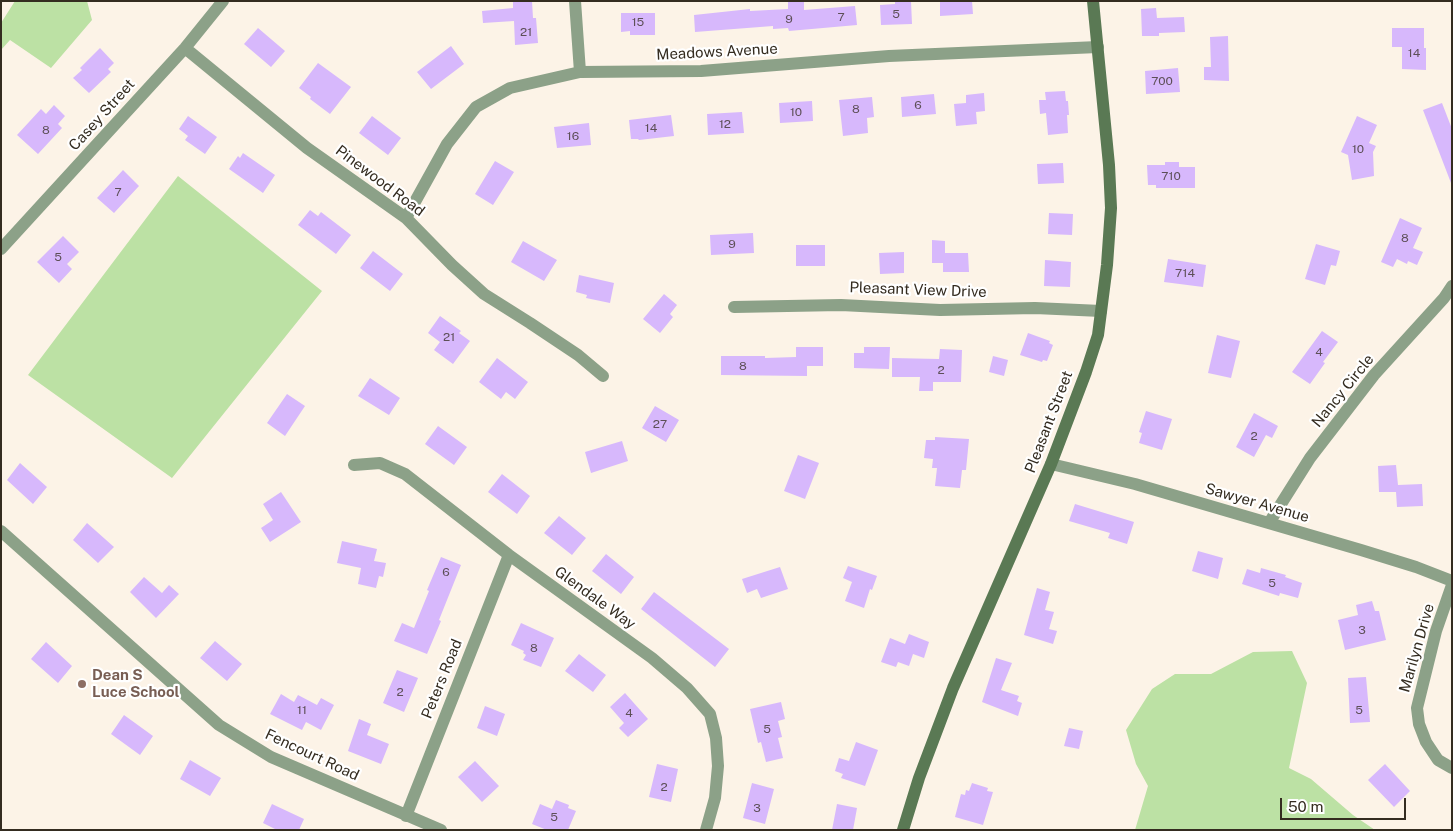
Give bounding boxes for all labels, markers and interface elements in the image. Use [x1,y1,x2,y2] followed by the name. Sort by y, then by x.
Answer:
[892,7,900,21] house number: 5
[837,10,845,24] house number: 7
[785,12,793,26] house number: 9
[632,15,644,29] house number: 15
[520,25,532,39] house number: 21
[656,40,778,64] street label: Meadows Avenue
[1408,46,1420,60] house number: 14
[1151,74,1173,88] house number: 700
[65,76,139,154] street label: Casey Street
[914,98,922,112] house number: 6
[852,102,860,116] house number: 8
[790,105,802,119] house number: 10
[719,117,731,131] house number: 12
[645,121,657,135] house number: 14
[42,123,50,137] house number: 8
[567,129,579,143] house number: 16
[332,142,428,220] street label: Pinewood Road
[1352,142,1364,156] house number: 10
[1161,169,1181,183] house number: 710
[114,185,122,199] house number: 7
[1401,231,1409,245] house number: 8
[728,237,736,251] house number: 9
[54,250,62,264] house number: 5
[1175,266,1195,280] house number: 714
[849,279,987,301] street label: Pleasant View Drive
[443,330,455,344] house number: 21
[1315,345,1323,359] house number: 4
[1308,351,1378,431] street label: Nancy Circle
[739,359,747,373] house number: 8
[937,363,945,377] house number: 2
[1021,368,1077,476] street label: Pleasant Street
[653,417,667,431] house number: 27
[1250,429,1258,443] house number: 2
[1203,480,1311,526] street label: Sawyer Avenue
[551,563,639,633] street label: Glendale Way
[442,565,450,579] house number: 6
[1268,576,1276,590] house number: 5
[1396,601,1438,695] street label: Marilyn Drive
[1358,623,1366,637] house number: 3
[418,637,466,721] street label: Peters Road
[530,641,538,655] house number: 8
[92,666,179,701] place label: Dean S Luce School
[76,678,88,690] marker: Dean S Luce School
[396,685,404,699] house number: 2
[297,703,307,717] house number: 11
[1355,703,1363,717] house number: 5
[625,706,633,720] house number: 4
[763,722,771,736] house number: 5
[262,725,362,785] street label: Fencourt Road
[660,780,668,794] house number: 2
[1283,788,1409,820] scale bar
[1288,798,1323,815] text: 50 m
[753,801,761,815] house number: 3
[550,810,558,824] house number: 5

